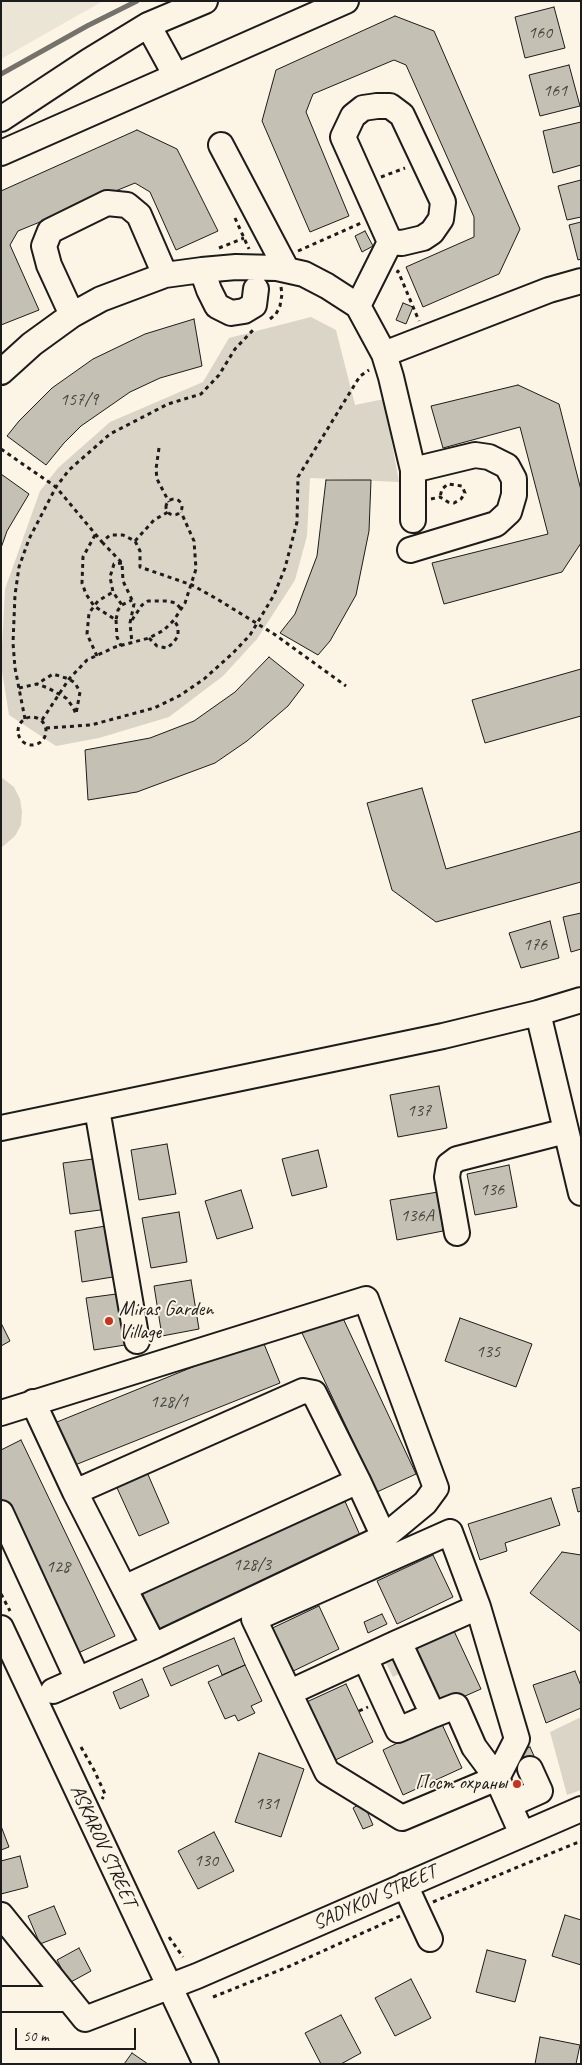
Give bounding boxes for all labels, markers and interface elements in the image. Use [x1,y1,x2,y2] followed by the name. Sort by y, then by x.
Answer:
[528,22,552,44] house number: 160
[543,80,567,102] house number: 161
[60,389,98,411] house number: 157/9
[523,934,547,956] house number: 176
[407,1100,431,1122] house number: 137
[480,1179,504,1201] house number: 136
[400,1205,434,1227] house number: 136А
[119,1298,213,1345] place label: Miras Garden Village
[103,1315,115,1327] marker: Miras Garden Village
[476,1341,500,1363] house number: 135
[150,1391,188,1413] house number: 128/1
[233,1554,271,1576] house number: 128/3
[46,1556,70,1578] house number: 128
[415,1772,507,1796] place label: Пост охраны
[511,1778,523,1790] marker: Пост охраны
[64,1781,142,1911] street label: ASKAROV STREET
[255,1793,279,1815] house number: 131
[194,1850,218,1872] house number: 130
[310,1860,440,1936] street label: SADYKOV STREET
[18,2018,139,2050] scale bar
[23,2027,49,2046] text: 50 m

